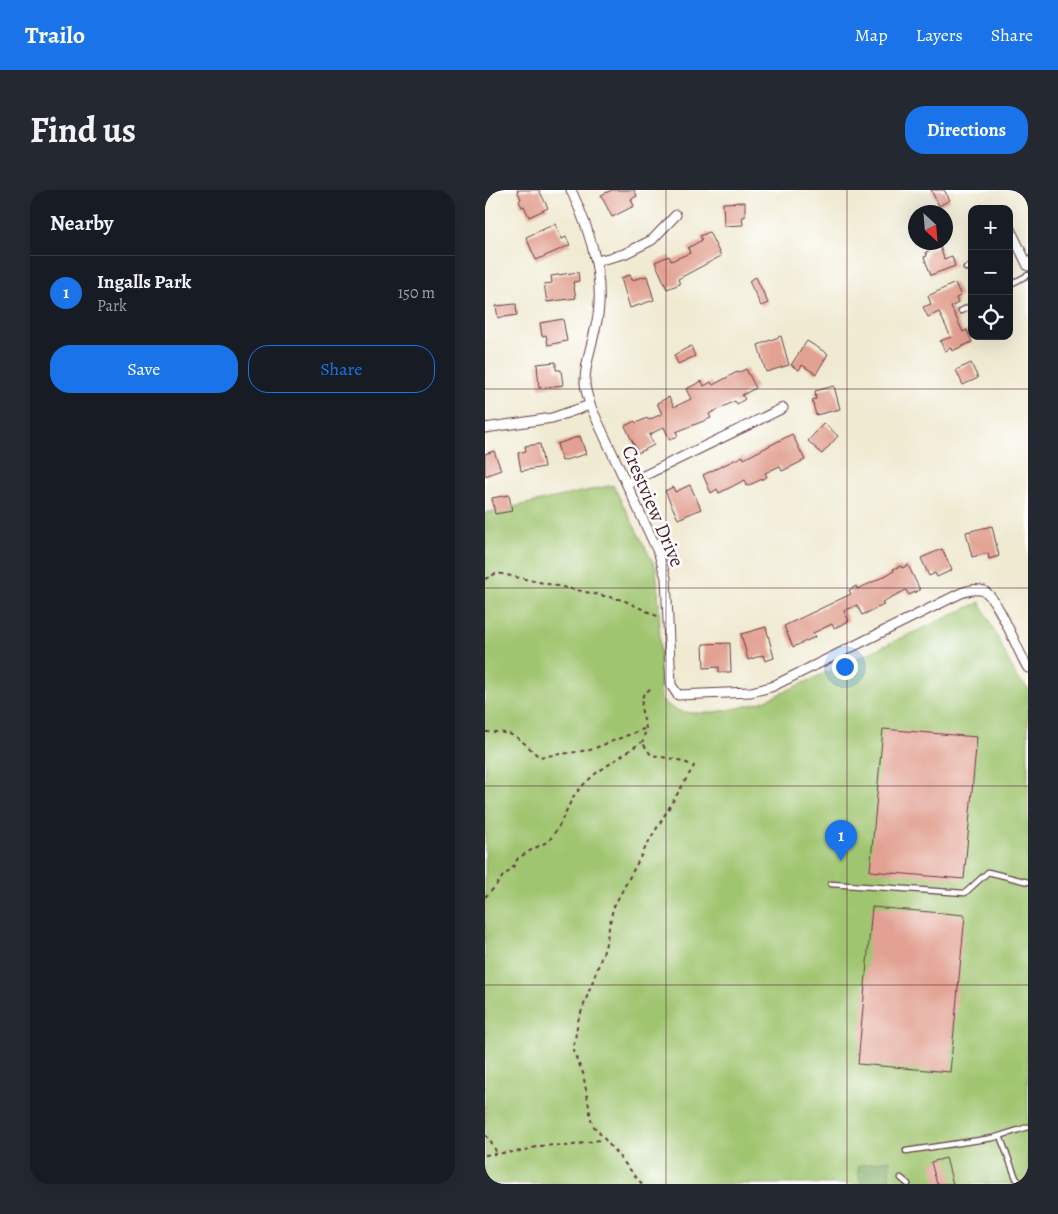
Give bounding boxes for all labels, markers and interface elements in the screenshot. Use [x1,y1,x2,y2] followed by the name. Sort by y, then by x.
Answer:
[25,19,85,51] text: Trailo
[855,23,888,47] text: Map
[916,23,963,47] text: Layers
[991,23,1033,47] text: Share
[30,106,136,154] text: Find us
[905,106,1028,154] button: Directions
[908,205,953,250] north arrow
[968,205,1013,340] map controls
[968,205,1013,250] button: +
[50,209,113,237] text: Nearby
[968,250,1013,295] button: −
[97,269,191,295] text: Ingalls Park
[63,282,69,304] text: 1
[398,282,435,304] text: 150 m
[97,295,127,317] text: Park
[968,295,1013,340] button: locate
[50,345,238,393] button: Save
[248,345,435,393] button: Share
[615,441,691,571] street label: Crestview Drive
[832,654,858,680] your location
[825,820,857,861] pin: 1

